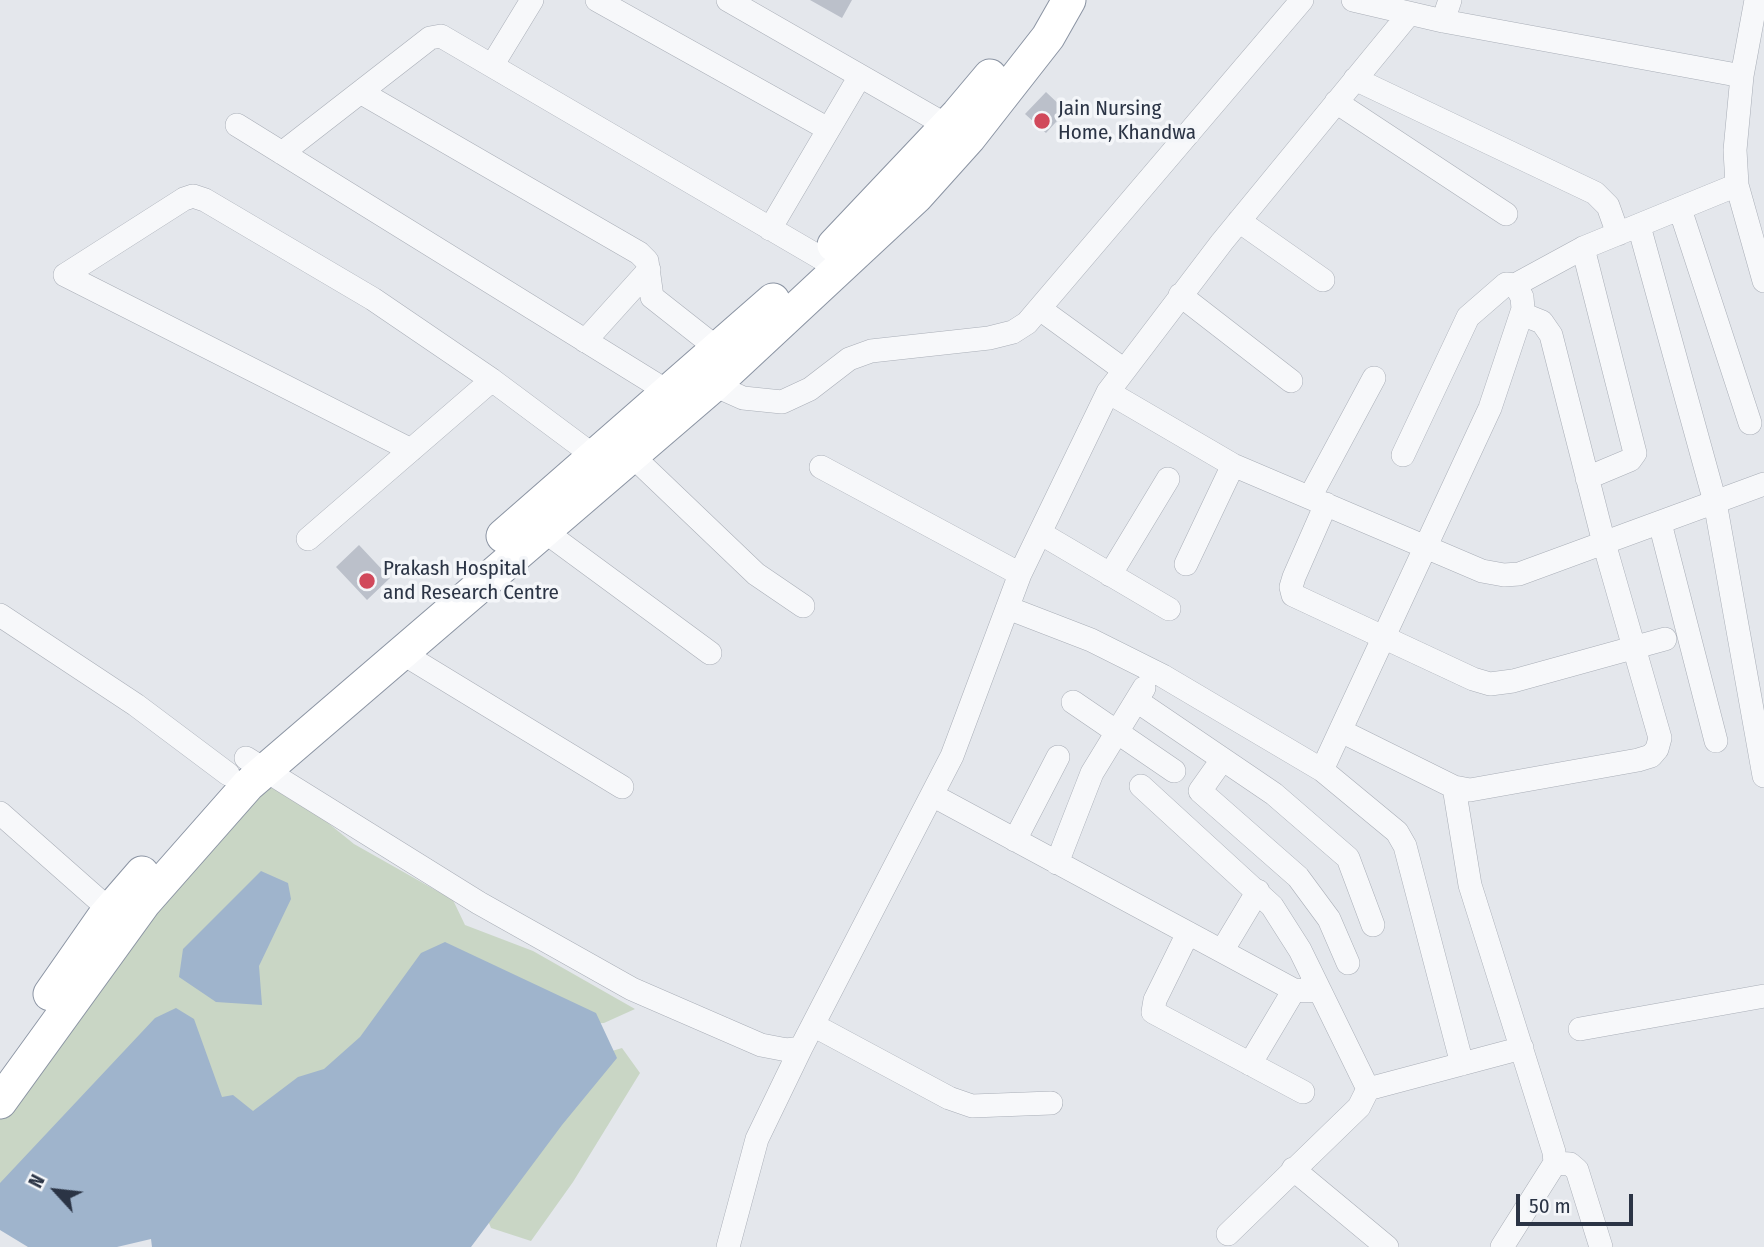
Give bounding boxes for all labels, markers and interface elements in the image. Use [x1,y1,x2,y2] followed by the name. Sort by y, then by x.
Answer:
[1058,96,1196,146] place label: Jain Nursing Home, Khandwa
[1032,111,1052,131] marker: Jain Nursing Home, Khandwa
[383,556,559,606] place label: Prakash Hospital and Research Centre
[357,571,377,591] marker: Prakash Hospital and Research Centre
[21,1156,91,1226] north arrow
[24,1171,50,1192] text: N
[1519,1180,1636,1224] scale bar
[1529,1193,1571,1219] text: 50 m

